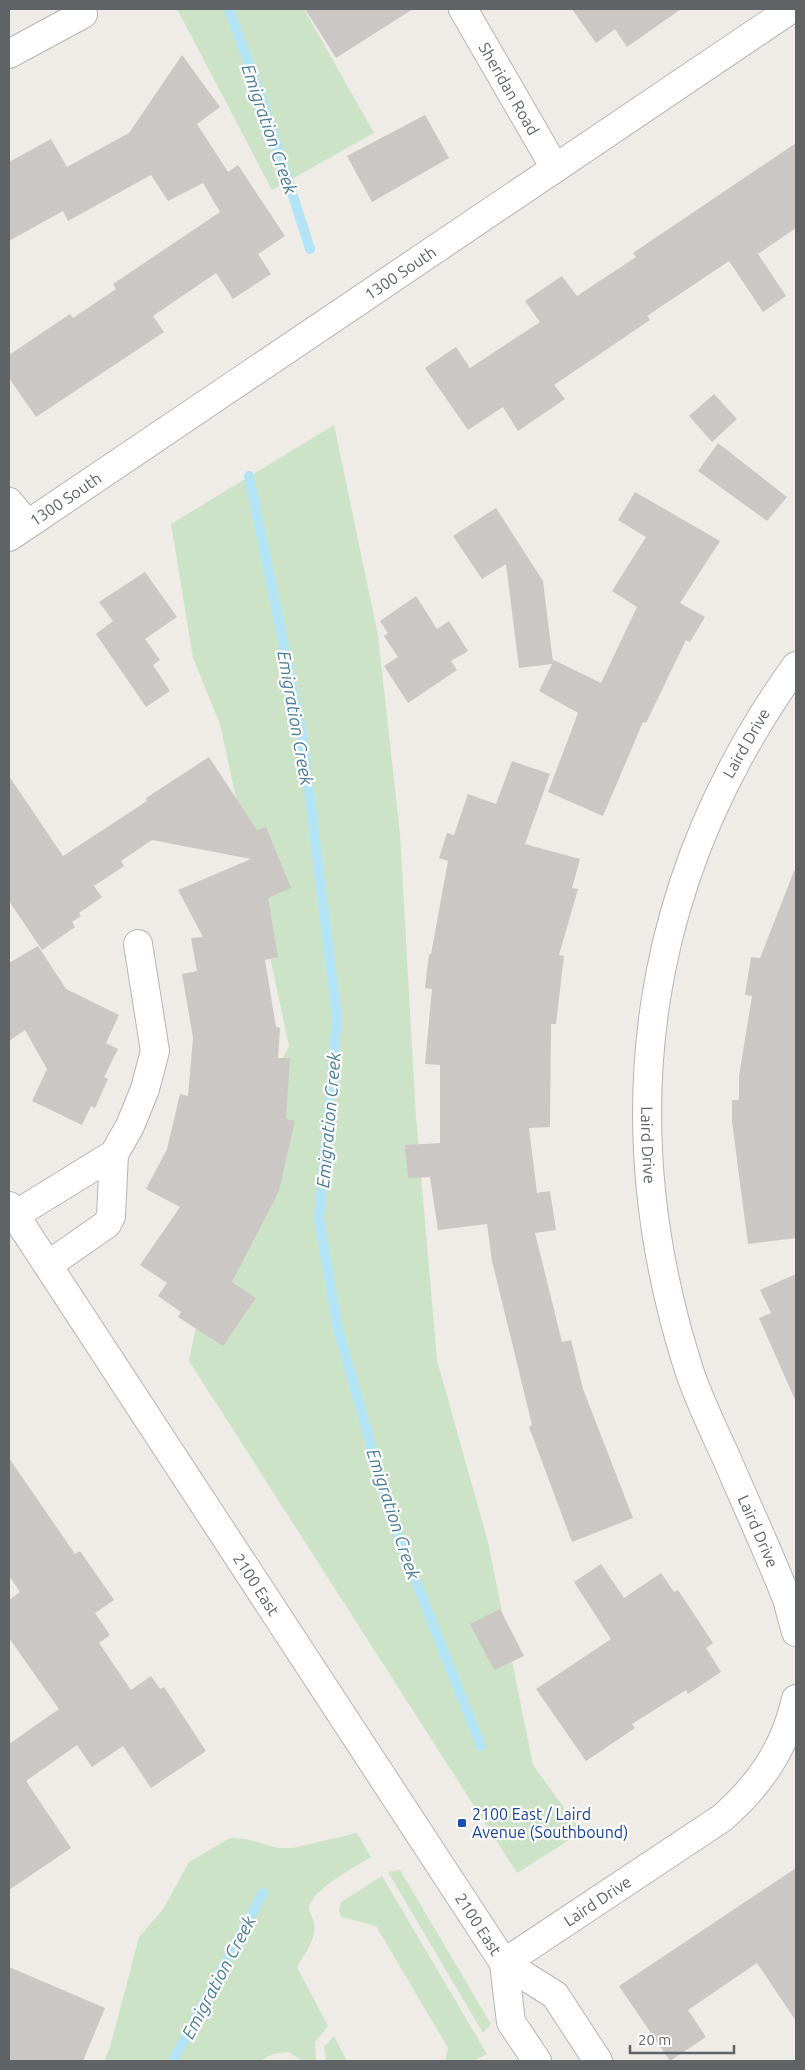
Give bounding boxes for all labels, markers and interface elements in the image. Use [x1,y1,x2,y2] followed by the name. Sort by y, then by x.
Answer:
[475,39,543,138] street label: Sheridan Road
[238,61,302,197] water label: Emigration Creek
[361,242,439,303] street label: 1300 South
[26,469,104,529] street label: 1300 South
[274,649,318,788] water label: Emigration Creek
[719,705,773,781] street label: Laird Drive
[312,1050,344,1189] water label: Emigration Creek
[638,1106,659,1184] street label: Laird Drive
[363,1446,425,1583] water label: Emigration Creek
[735,1492,782,1570] street label: Laird Drive
[230,1550,284,1619] street label: 2100 East
[472,1805,628,1842] place label: 2100 East / Laird Avenue (Southbound)
[456,1817,468,1829] marker: 2100 East / Laird Avenue (Southbound)
[560,1872,634,1930] street label: Laird Drive
[452,1890,506,1959] street label: 2100 East
[177,1911,259,2042] water label: Emigration Creek
[630,2022,734,2054] scale bar
[638,2031,671,2048] text: 20 m

